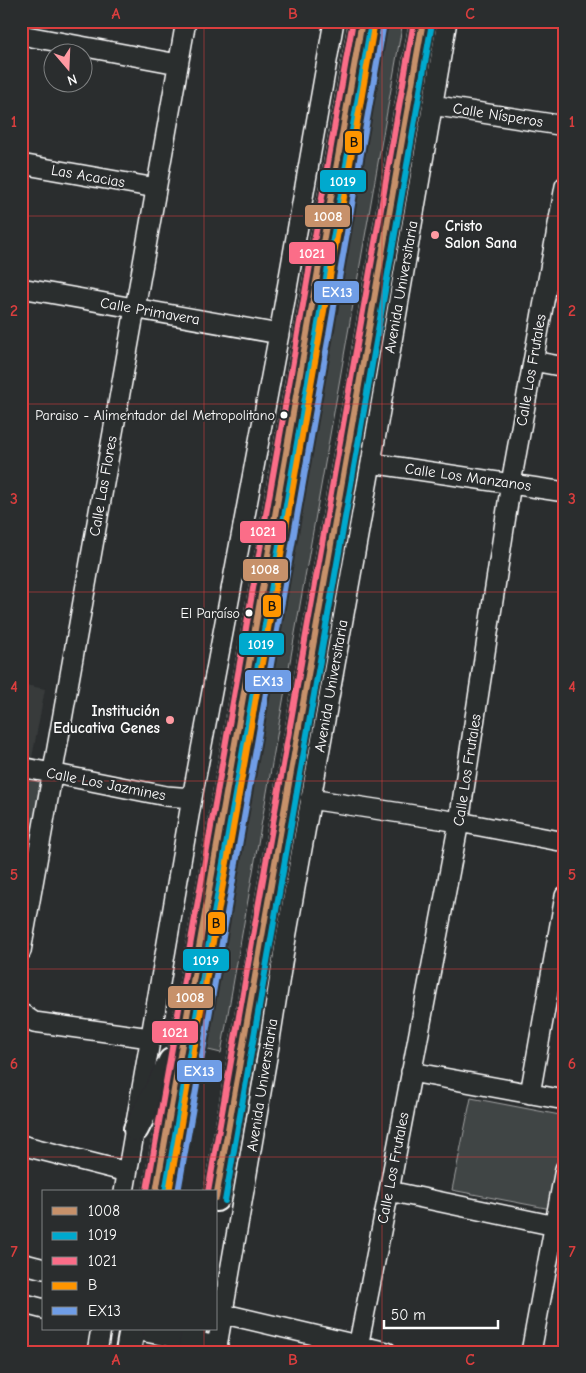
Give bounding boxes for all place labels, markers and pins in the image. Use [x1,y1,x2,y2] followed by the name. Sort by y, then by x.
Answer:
[445,217,517,252] place label: Cristo Salon Sana
[429,229,441,241] marker: Cristo Salon Sana
[35,407,275,424] place label: Paraiso - Alimentador del Metropolitano
[279,410,289,420] marker: Paraiso - Alimentador del Metropolitano
[180,605,240,622] place label: El Paraíso
[244,608,254,618] marker: El Paraíso
[53,702,160,737] place label: Institución Educativa Genes
[164,714,176,726] marker: Institución Educativa Genes

